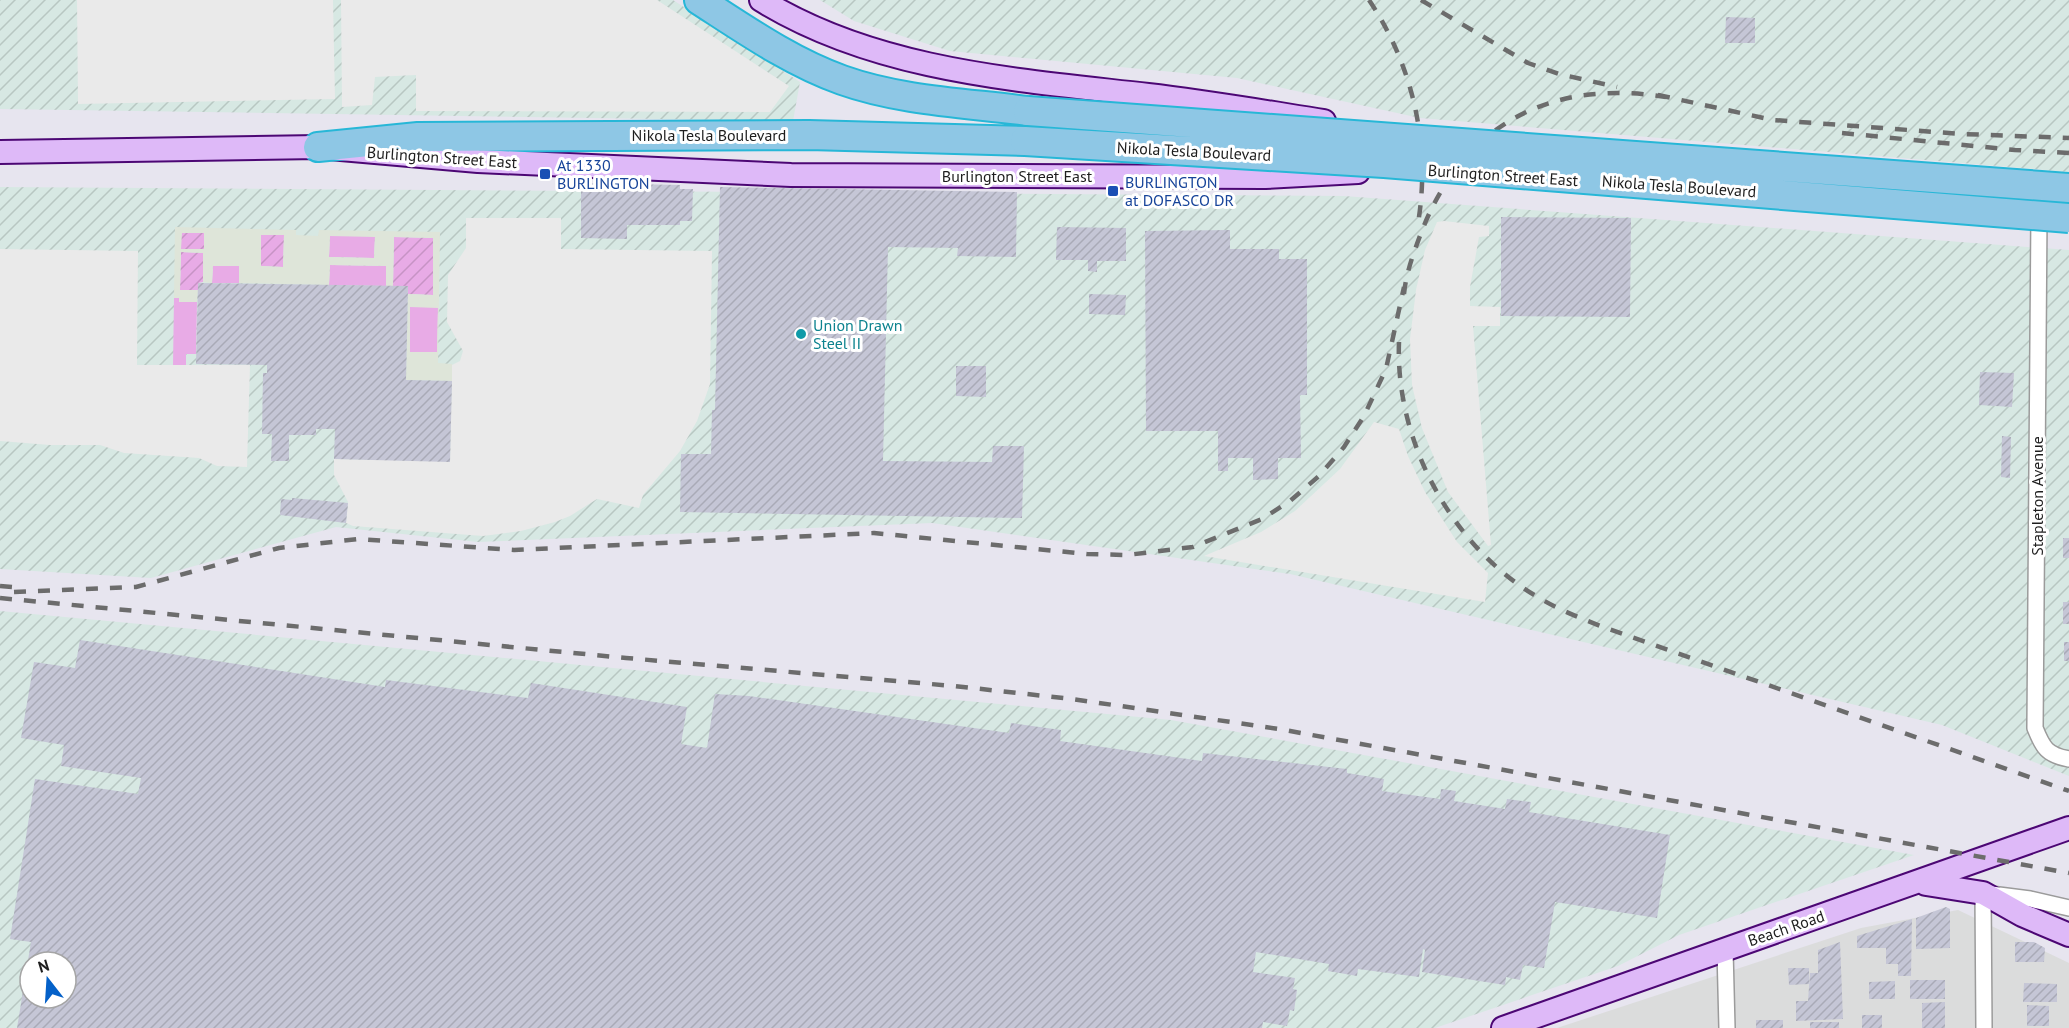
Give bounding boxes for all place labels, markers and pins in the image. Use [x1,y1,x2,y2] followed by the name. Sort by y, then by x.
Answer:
[557,155,650,193] place label: At 1330 BURLINGTON
[538,167,552,181] marker: At 1330 BURLINGTON
[1125,172,1234,210] place label: BURLINGTON at DOFASCO DR
[1106,184,1120,198] marker: BURLINGTON at DOFASCO DR
[813,315,902,353] place label: Union Drawn Steel II
[794,327,808,341] marker: Union Drawn Steel II

